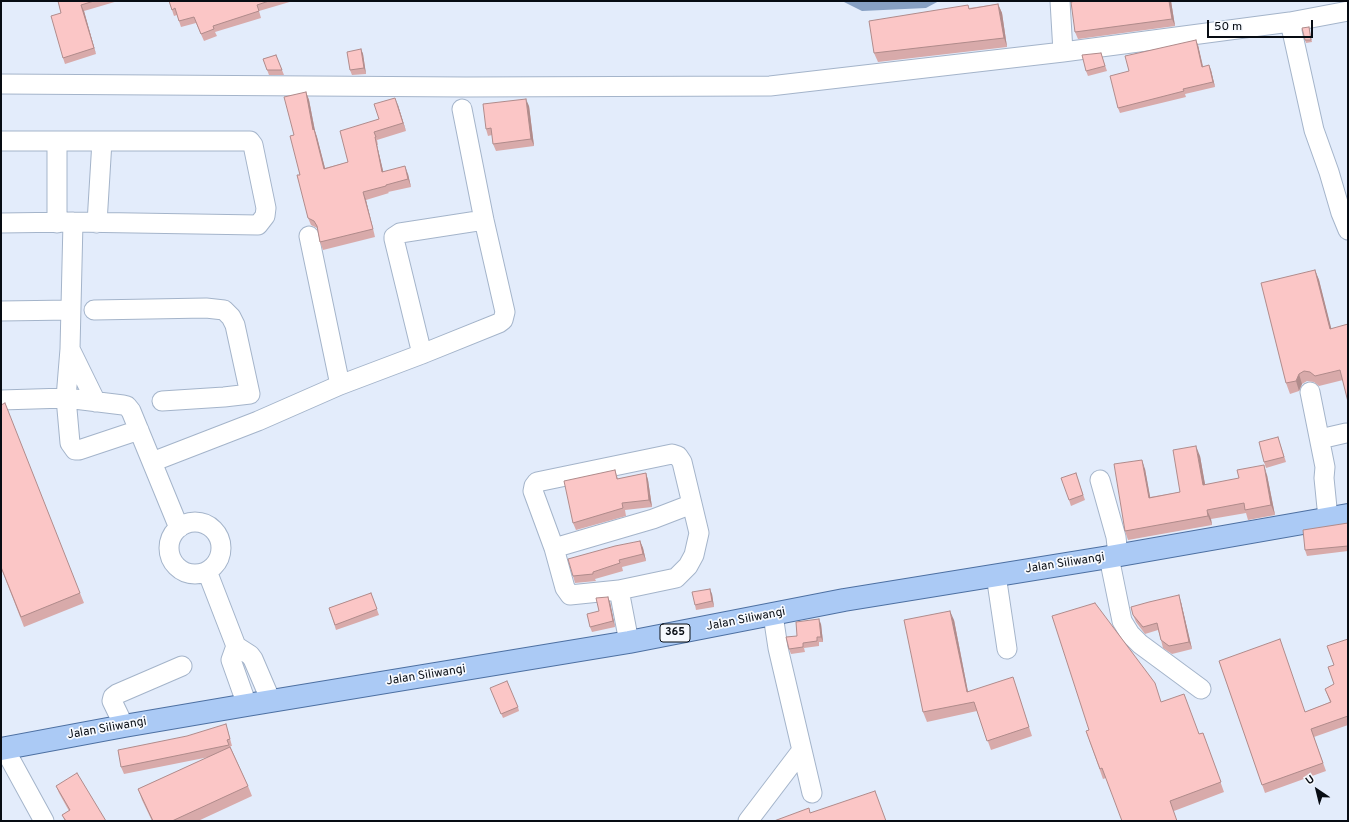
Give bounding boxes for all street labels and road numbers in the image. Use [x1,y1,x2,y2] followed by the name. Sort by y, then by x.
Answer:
[1024,551,1106,577] street label: Jalan Siliwangi
[705,605,787,635] street label: Jalan Siliwangi
[660,624,690,642] road number: 365
[385,663,467,689] street label: Jalan Siliwangi
[66,715,148,743] street label: Jalan Siliwangi

